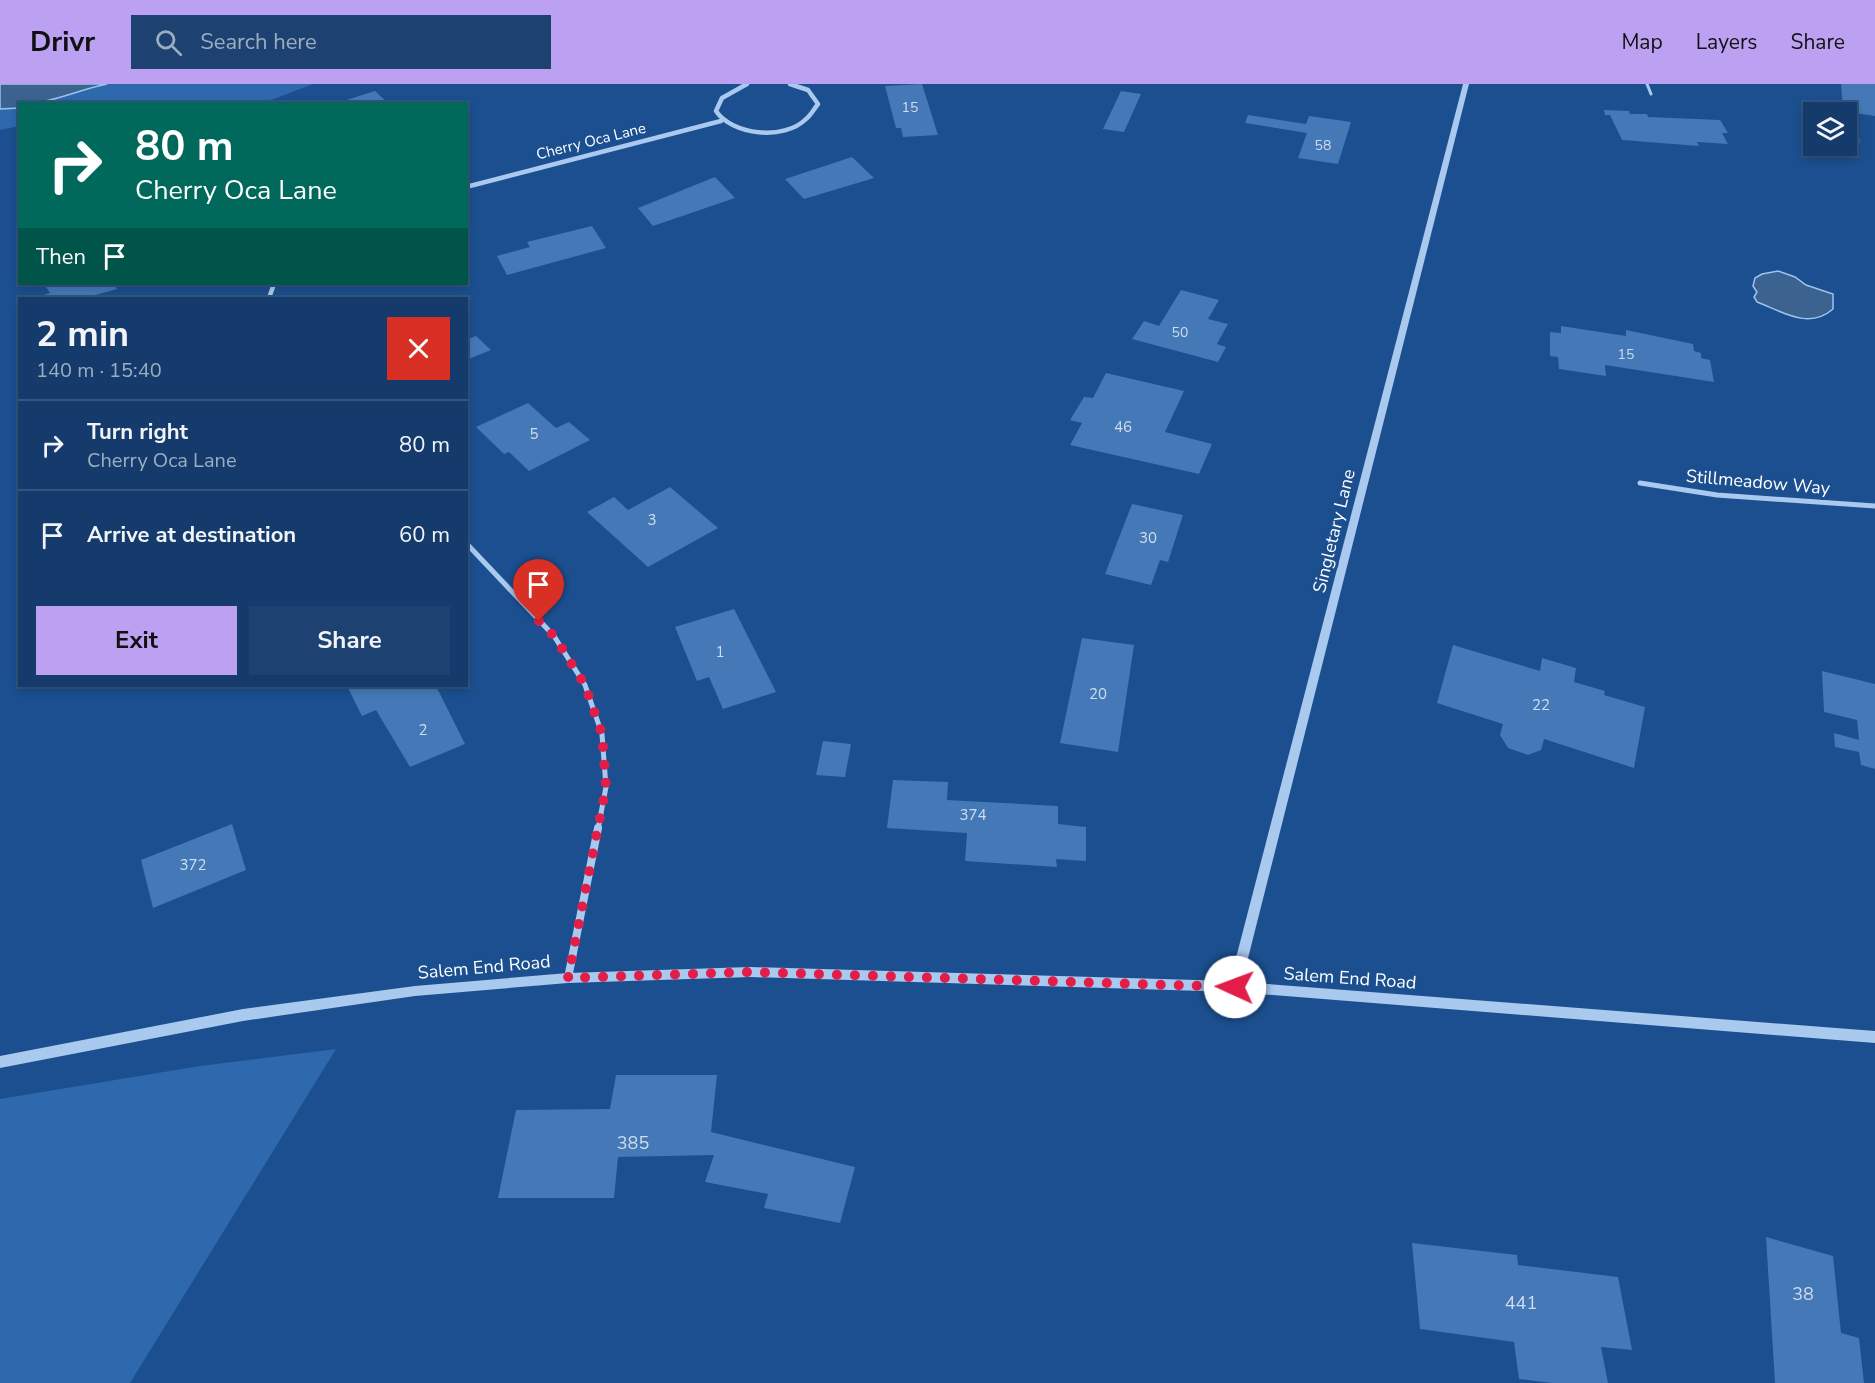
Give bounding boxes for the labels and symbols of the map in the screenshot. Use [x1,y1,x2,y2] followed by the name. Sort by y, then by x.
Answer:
[902,98,918,117] house number: 15
[534,118,648,164] street label: Cherry Oca Lane
[1315,136,1331,155] house number: 58
[1172,323,1188,342] house number: 50
[1618,345,1634,364] house number: 15
[1114,417,1132,437] house number: 46
[529,424,539,444] house number: 5
[1685,464,1832,500] street label: Stillmeadow Way
[1307,467,1361,595] street label: Singletary Lane
[647,510,657,530] house number: 3
[1139,528,1157,548] house number: 30
[513,559,564,621] pin
[715,642,725,662] house number: 1
[1089,684,1107,704] house number: 20
[1532,695,1550,715] house number: 22
[418,720,428,740] house number: 2
[959,805,987,825] house number: 374
[179,855,207,875] house number: 372
[417,949,551,985] street label: Salem End Road
[1203,955,1267,1019] position arrow
[1283,961,1417,995] street label: Salem End Road
[617,1131,649,1155] house number: 385
[1792,1282,1814,1306] house number: 38
[1505,1291,1537,1315] house number: 441

